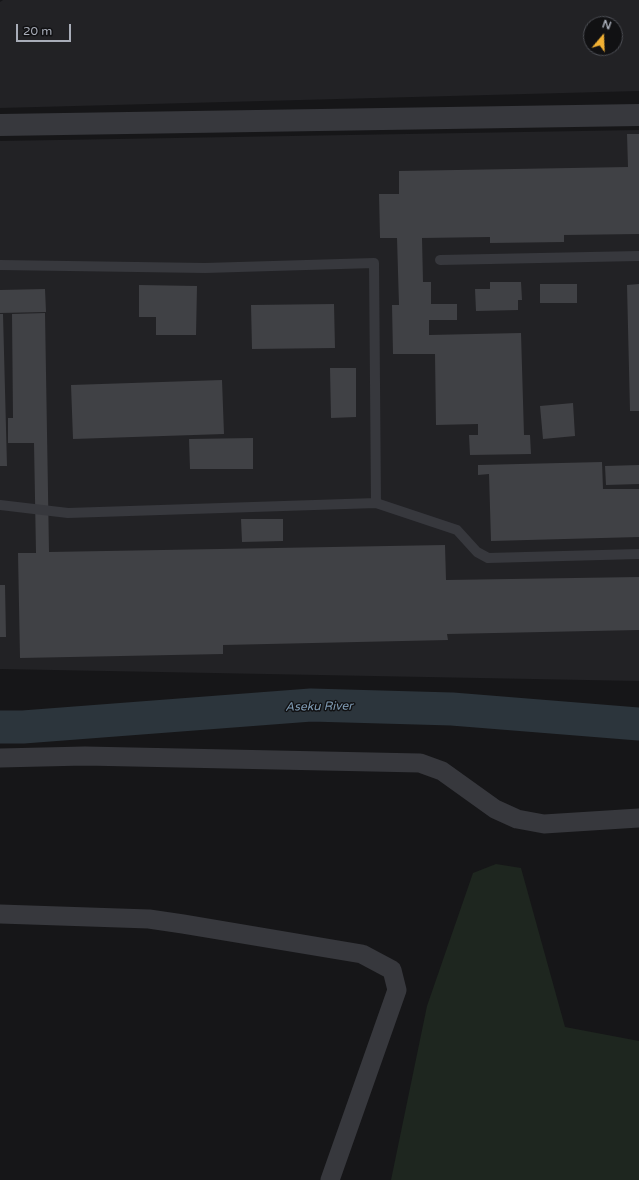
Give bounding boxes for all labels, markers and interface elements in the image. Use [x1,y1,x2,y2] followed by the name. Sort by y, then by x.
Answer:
[18,16,73,42] scale bar
[583,16,623,56] north arrow
[600,18,613,33] text: N
[23,24,52,38] text: 20 m
[285,699,353,715] water label: Aseku River

